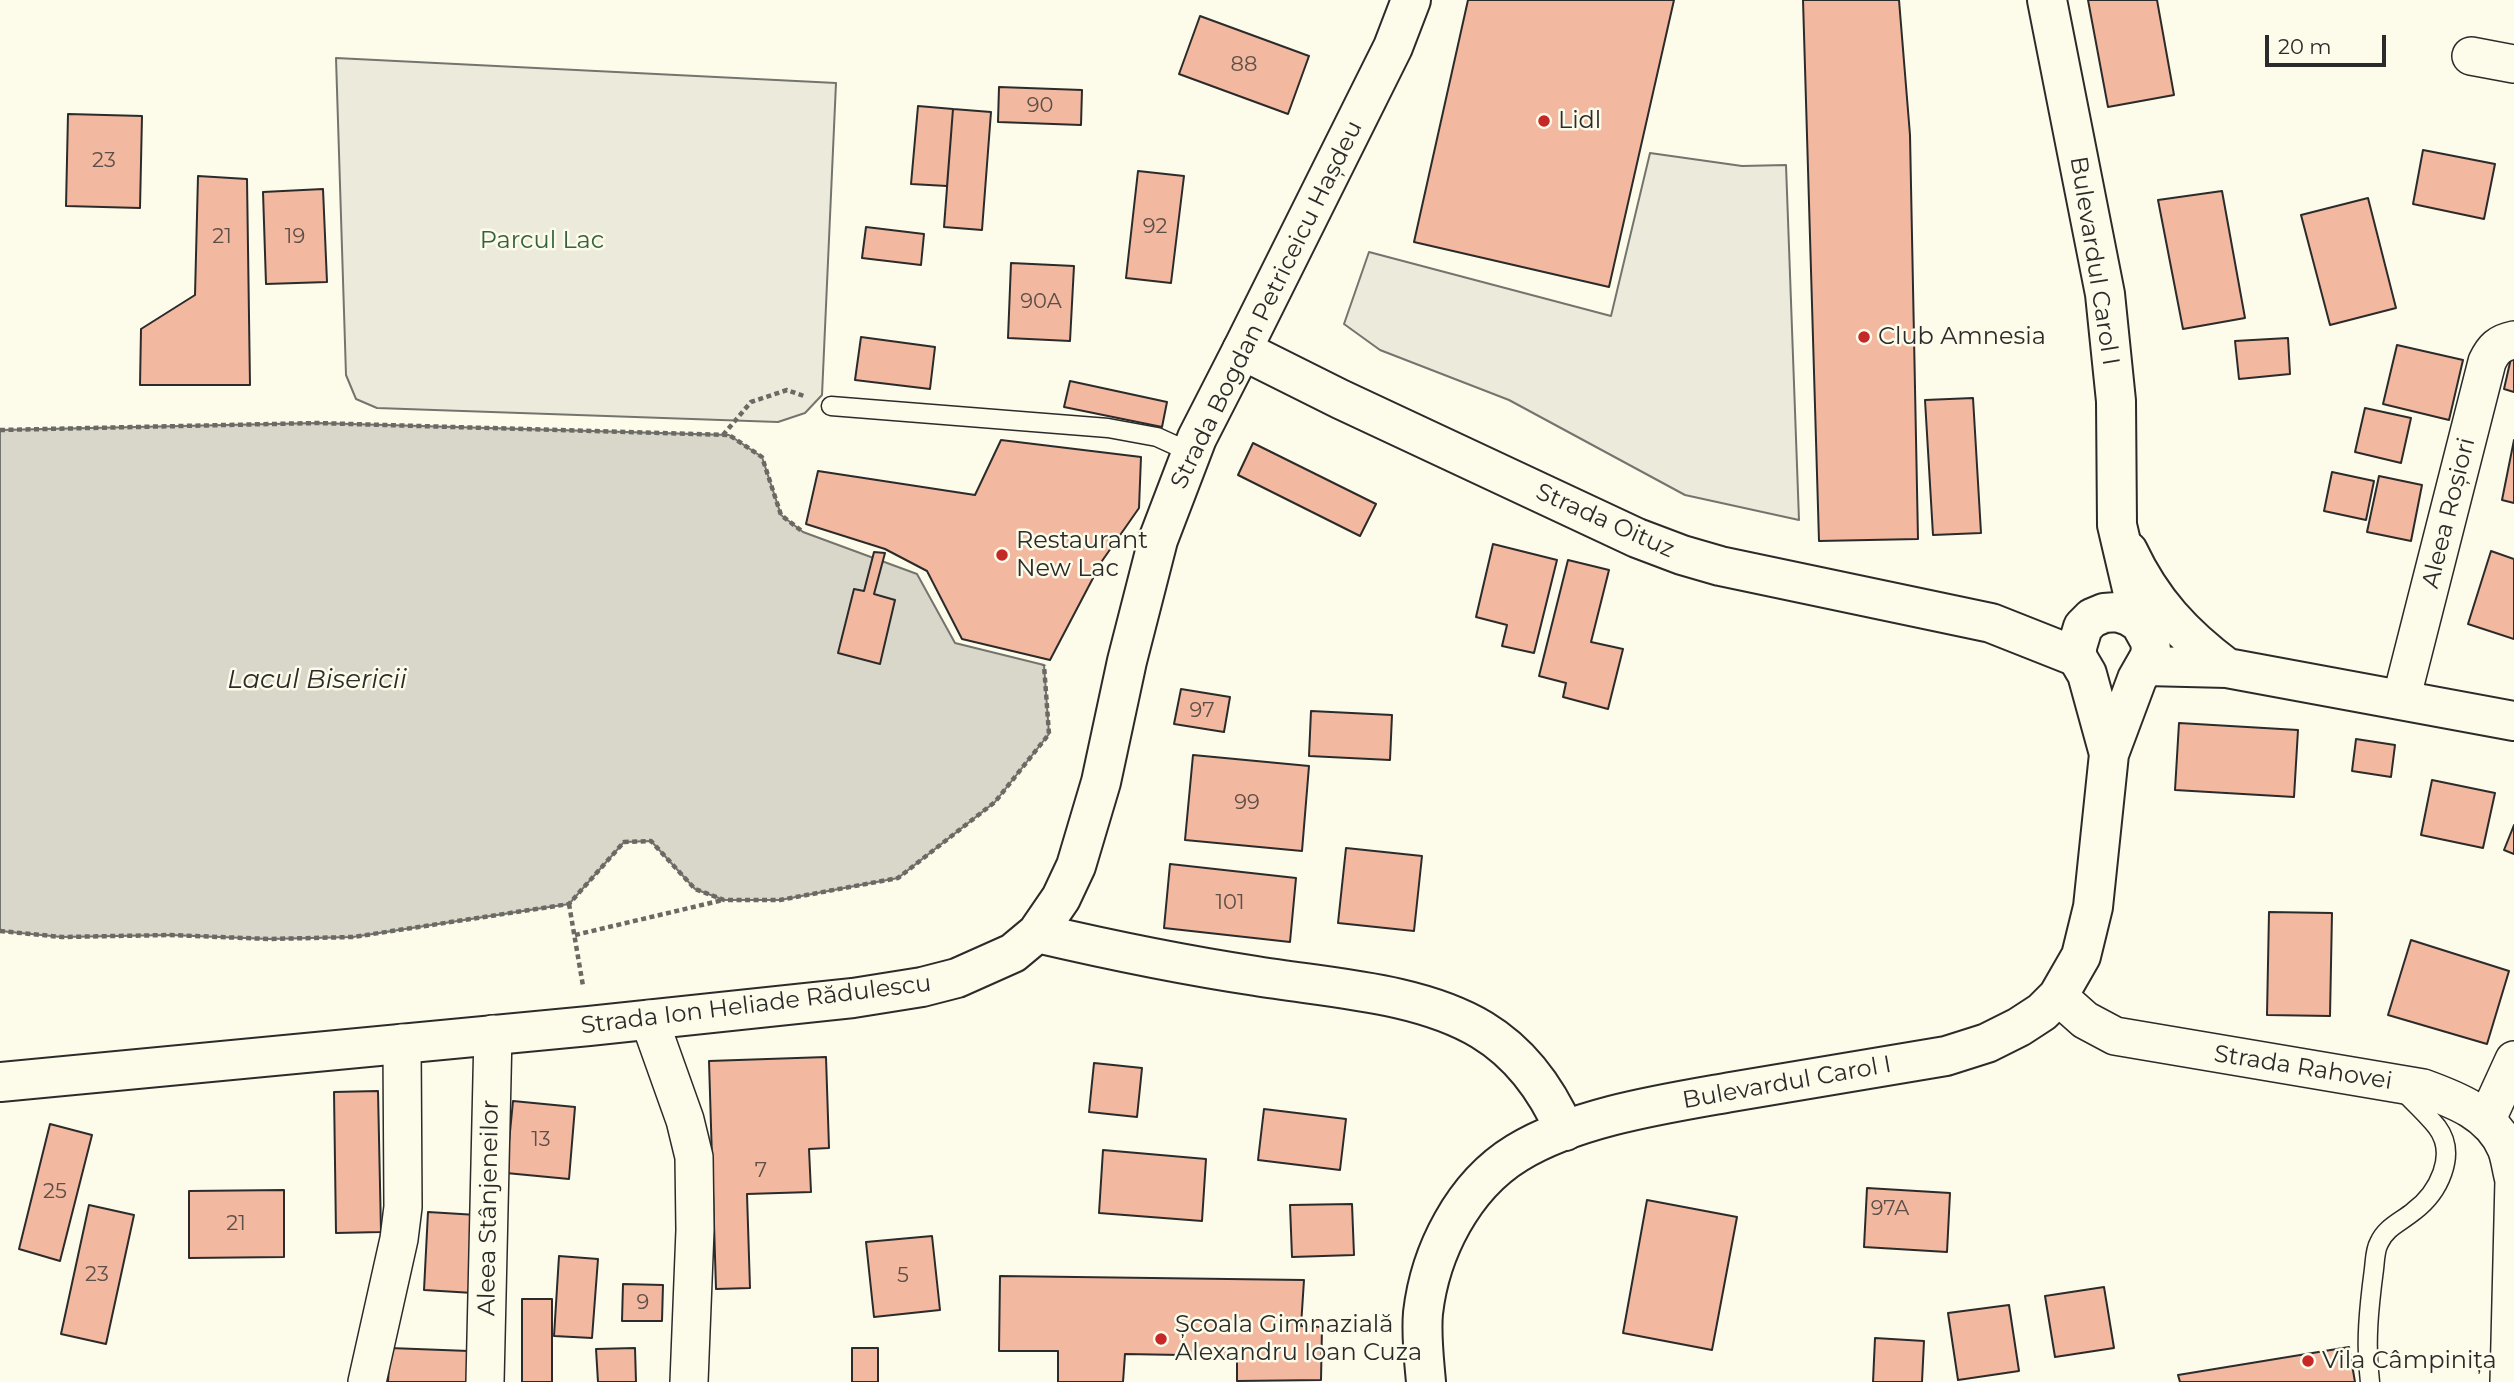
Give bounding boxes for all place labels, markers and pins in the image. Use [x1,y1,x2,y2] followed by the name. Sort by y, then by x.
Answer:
[1558,107,1601,135] place label: Lidl
[1536,113,1552,129] marker: Lidl
[1878,323,2046,351] place label: Club Amnesia
[1856,329,1872,345] marker: Club Amnesia
[1016,527,1148,583] place label: Restaurant New Lac
[994,547,1010,563] marker: Restaurant New Lac
[1175,1311,1422,1367] place label: Școala Gimnazială Alexandru Ioan Cuza
[1153,1331,1169,1347] marker: Școala Gimnazială Alexandru Ioan Cuza
[2322,1347,2497,1375] place label: Vila Câmpinița
[2300,1353,2316,1369] marker: Vila Câmpinița

